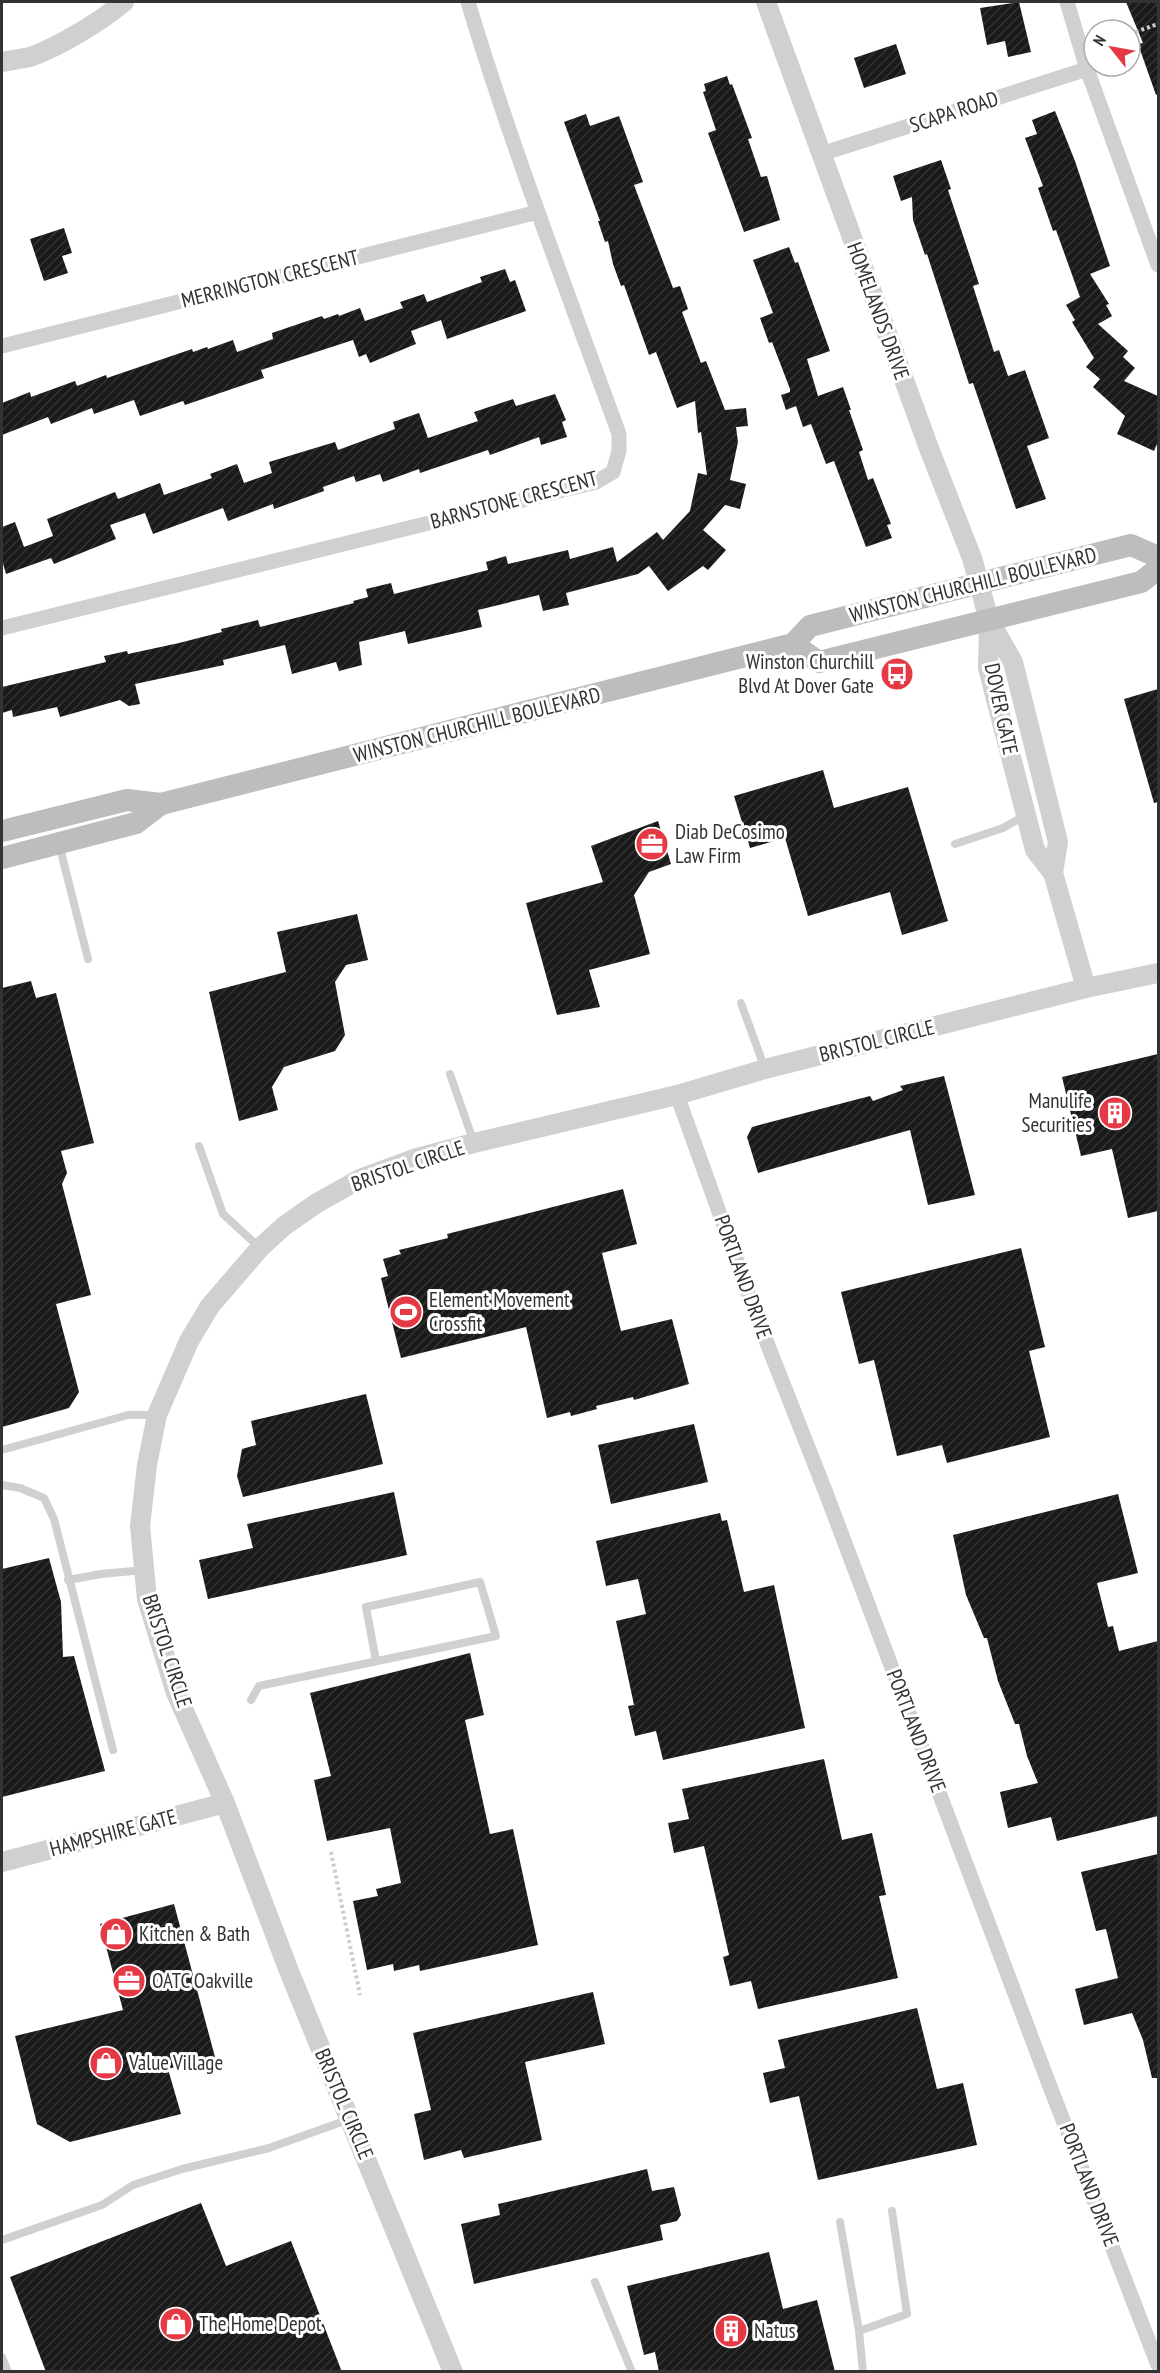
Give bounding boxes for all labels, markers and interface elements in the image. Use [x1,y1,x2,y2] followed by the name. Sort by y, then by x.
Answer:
[1082,18,1142,78] north arrow
[1088,31,1110,49] text: N
[906,85,1002,139] street label: SCAPA ROAD
[841,238,916,383] street label: HOMELANDS DRIVE
[178,243,362,314] street label: MERRINGTON CRESCENT
[427,464,601,535] street label: BARNSTONE CRESCENT
[847,541,1099,628] street label: WINSTON CHURCHILL BOULEVARD
[738,648,874,699] place label: Winston Churchill Blvd At Dover Gate
[879,656,915,692] bus stop icon: Winston Churchill Blvd At Dover Gate
[979,661,1024,757] street label: DOVER GATE
[351,681,603,768] street label: WINSTON CHURCHILL BOULEVARD
[675,818,785,869] place label: Diab DeCosimo Law Firm
[634,826,670,862] office icon: Diab DeCosimo Law Firm
[816,1013,937,1068] street label: BRISTOL CIRCLE
[1022,1087,1092,1138] place label: Manulife Securities
[1097,1095,1133,1131] building icon: Manulife Securities
[348,1134,468,1197] street label: BRISTOL CIRCLE
[709,1211,778,1342] street label: PORTLAND DRIVE
[429,1286,570,1337] place label: Element Movement Crossfit
[388,1294,424,1330] sports icon: Element Movement Crossfit
[136,1591,199,1711] street label: BRISTOL CIRCLE
[881,1666,952,1796] street label: PORTLAND DRIVE
[46,1803,179,1862] street label: HAMPSHIRE GATE
[98,1916,134,1952] shop icon: Kitchen & Bath
[139,1920,250,1947] place label: Kitchen & Bath
[111,1963,147,1999] office icon: OATC Oakville
[152,1967,253,1994] place label: OATC Oakville
[309,2044,380,2163] street label: BRISTOL CIRCLE
[88,2045,124,2081] shop icon: Value Village
[128,2049,223,2076] place label: Value Village
[1054,2120,1125,2250] street label: PORTLAND DRIVE
[158,2306,194,2342] shop icon: The Home Depot
[199,2310,322,2337] place label: The Home Depot
[713,2313,749,2349] building icon: Natus
[754,2317,796,2344] place label: Natus

